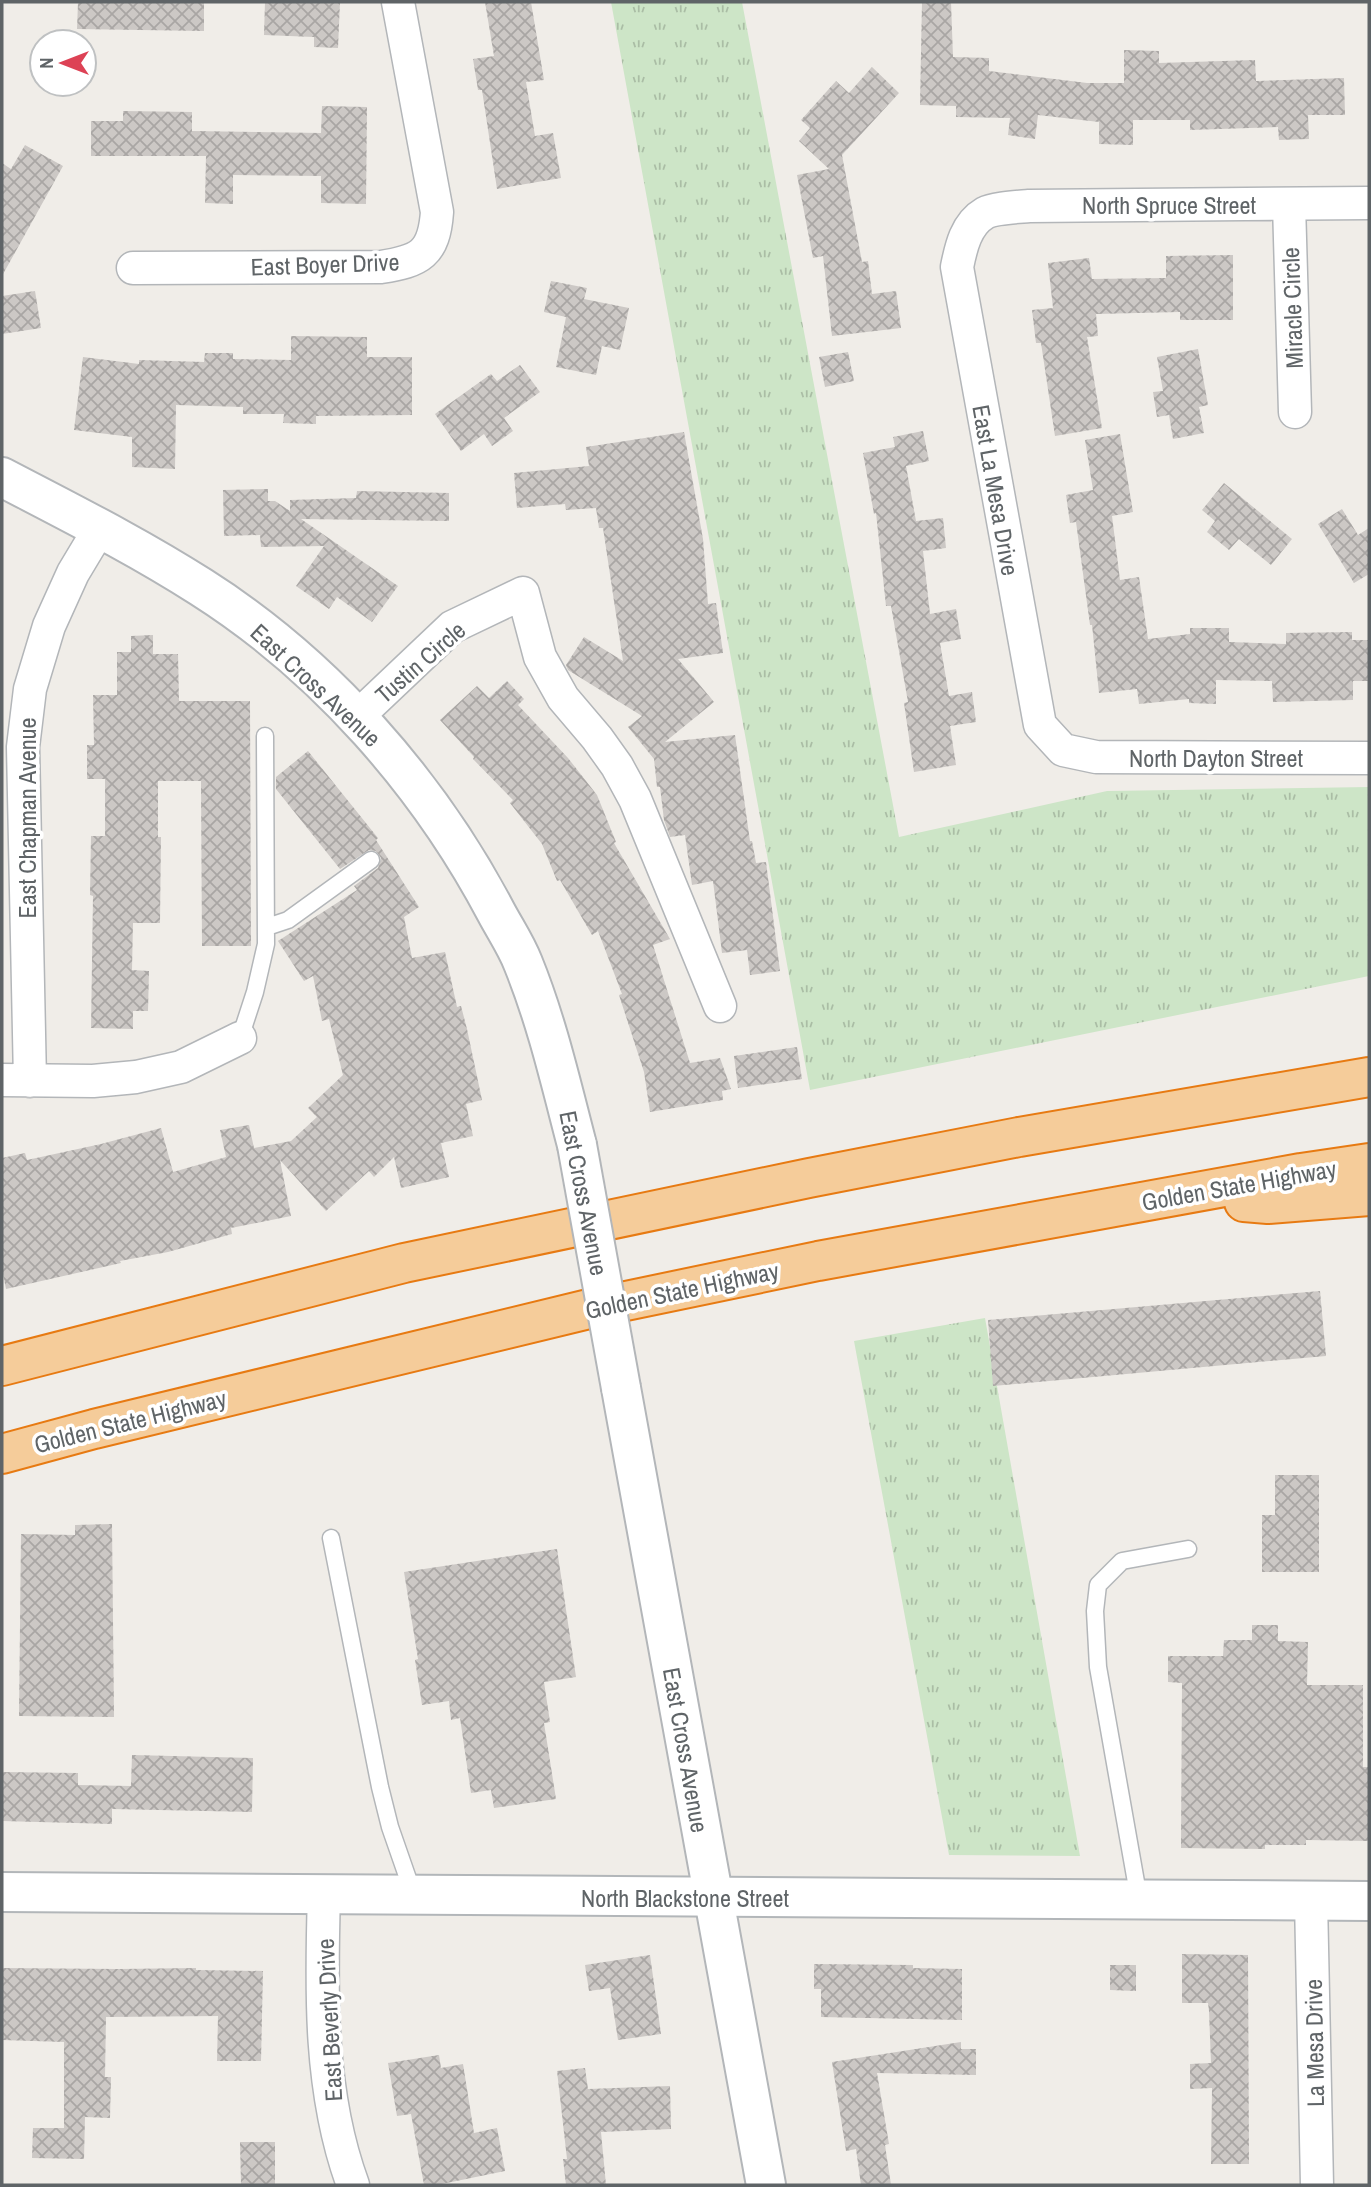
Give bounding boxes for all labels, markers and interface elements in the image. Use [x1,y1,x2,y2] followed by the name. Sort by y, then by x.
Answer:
[28,28,98,98] north arrow
[33,57,59,69] text: N
[1082,189,1256,221] street label: North Spruce Street
[250,245,400,283] street label: East Boyer Drive
[1274,247,1310,369] street label: Miracle Circle
[965,402,1027,578] street label: East La Mesa Drive
[368,614,472,710] street label: Tustin Circle
[244,616,388,754] street label: East Cross Avenue
[11,718,43,918] street label: East Chapman Avenue
[1129,742,1303,774] street label: North Dayton Street
[552,1108,616,1278] street label: East Cross Avenue
[1139,1152,1339,1218] street label: Golden State Highway
[582,1254,782,1326] street label: Golden State Highway
[31,1382,230,1460] street label: Golden State Highway
[656,1665,716,1835] street label: East Cross Avenue
[581,1882,789,1914] street label: North Blackstone Street
[309,1938,349,2102] street label: East Beverly Drive
[1297,1979,1331,2107] street label: La Mesa Drive

